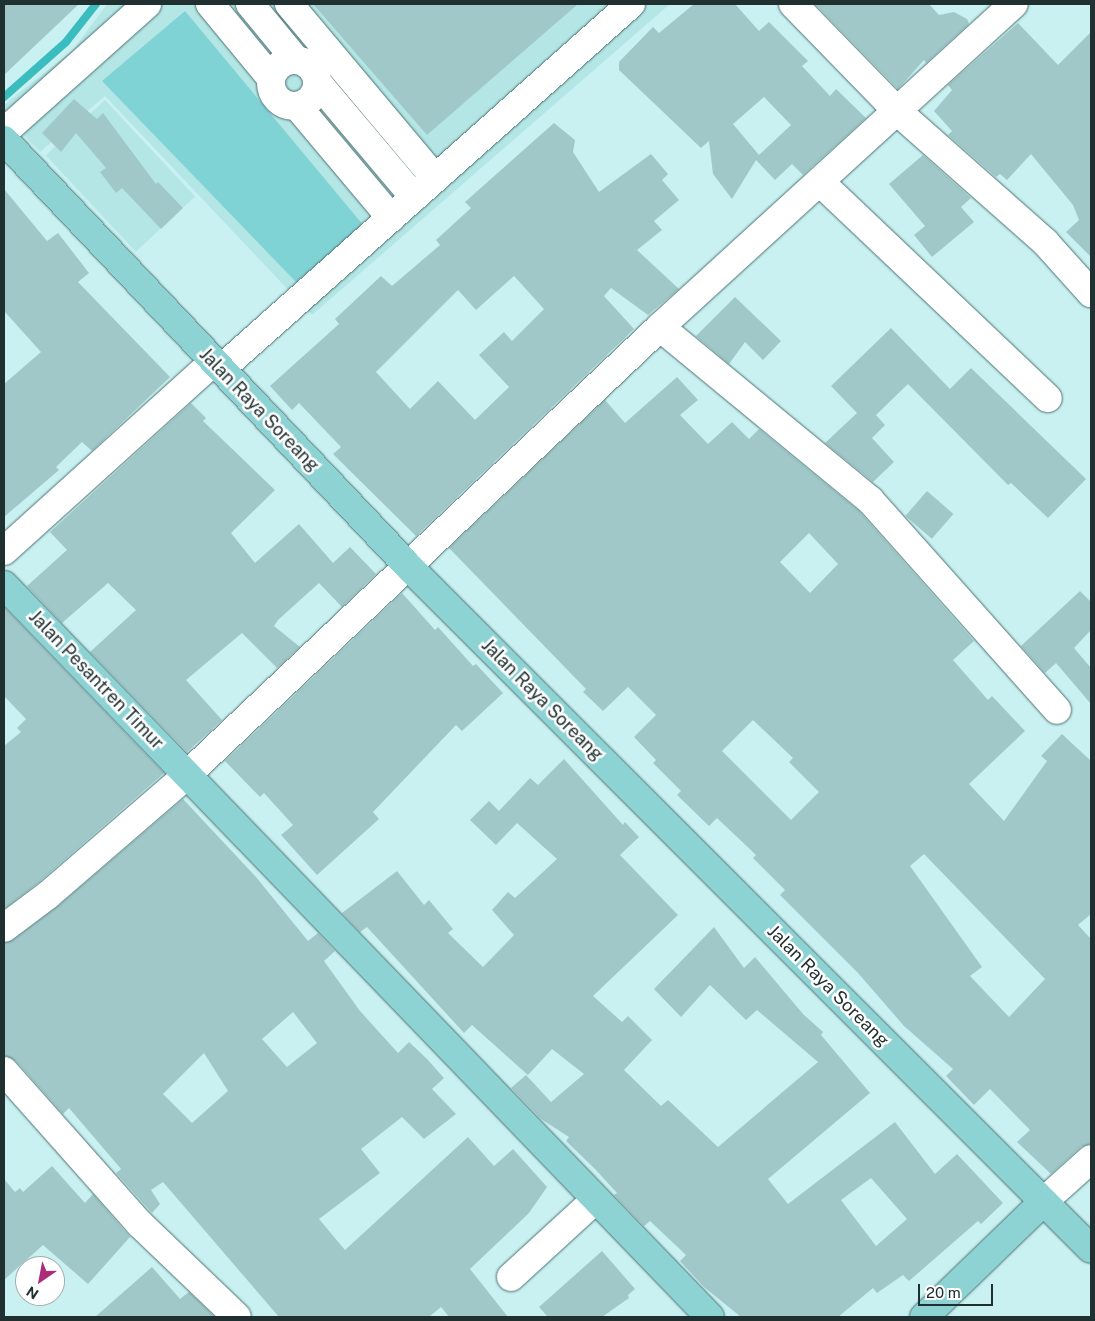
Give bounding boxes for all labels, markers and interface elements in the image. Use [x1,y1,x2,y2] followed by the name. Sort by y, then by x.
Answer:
[195,344,323,476] street label: Jalan Raya Soreang
[24,606,168,754] street label: Jalan Pesantren Timur
[477,635,607,765] street label: Jalan Raya Soreang
[763,921,893,1051] street label: Jalan Raya Soreang
[15,1256,65,1306] north arrow
[920,1274,995,1306] scale bar
[23,1283,41,1302] text: N
[926,1284,961,1301] text: 20 m

